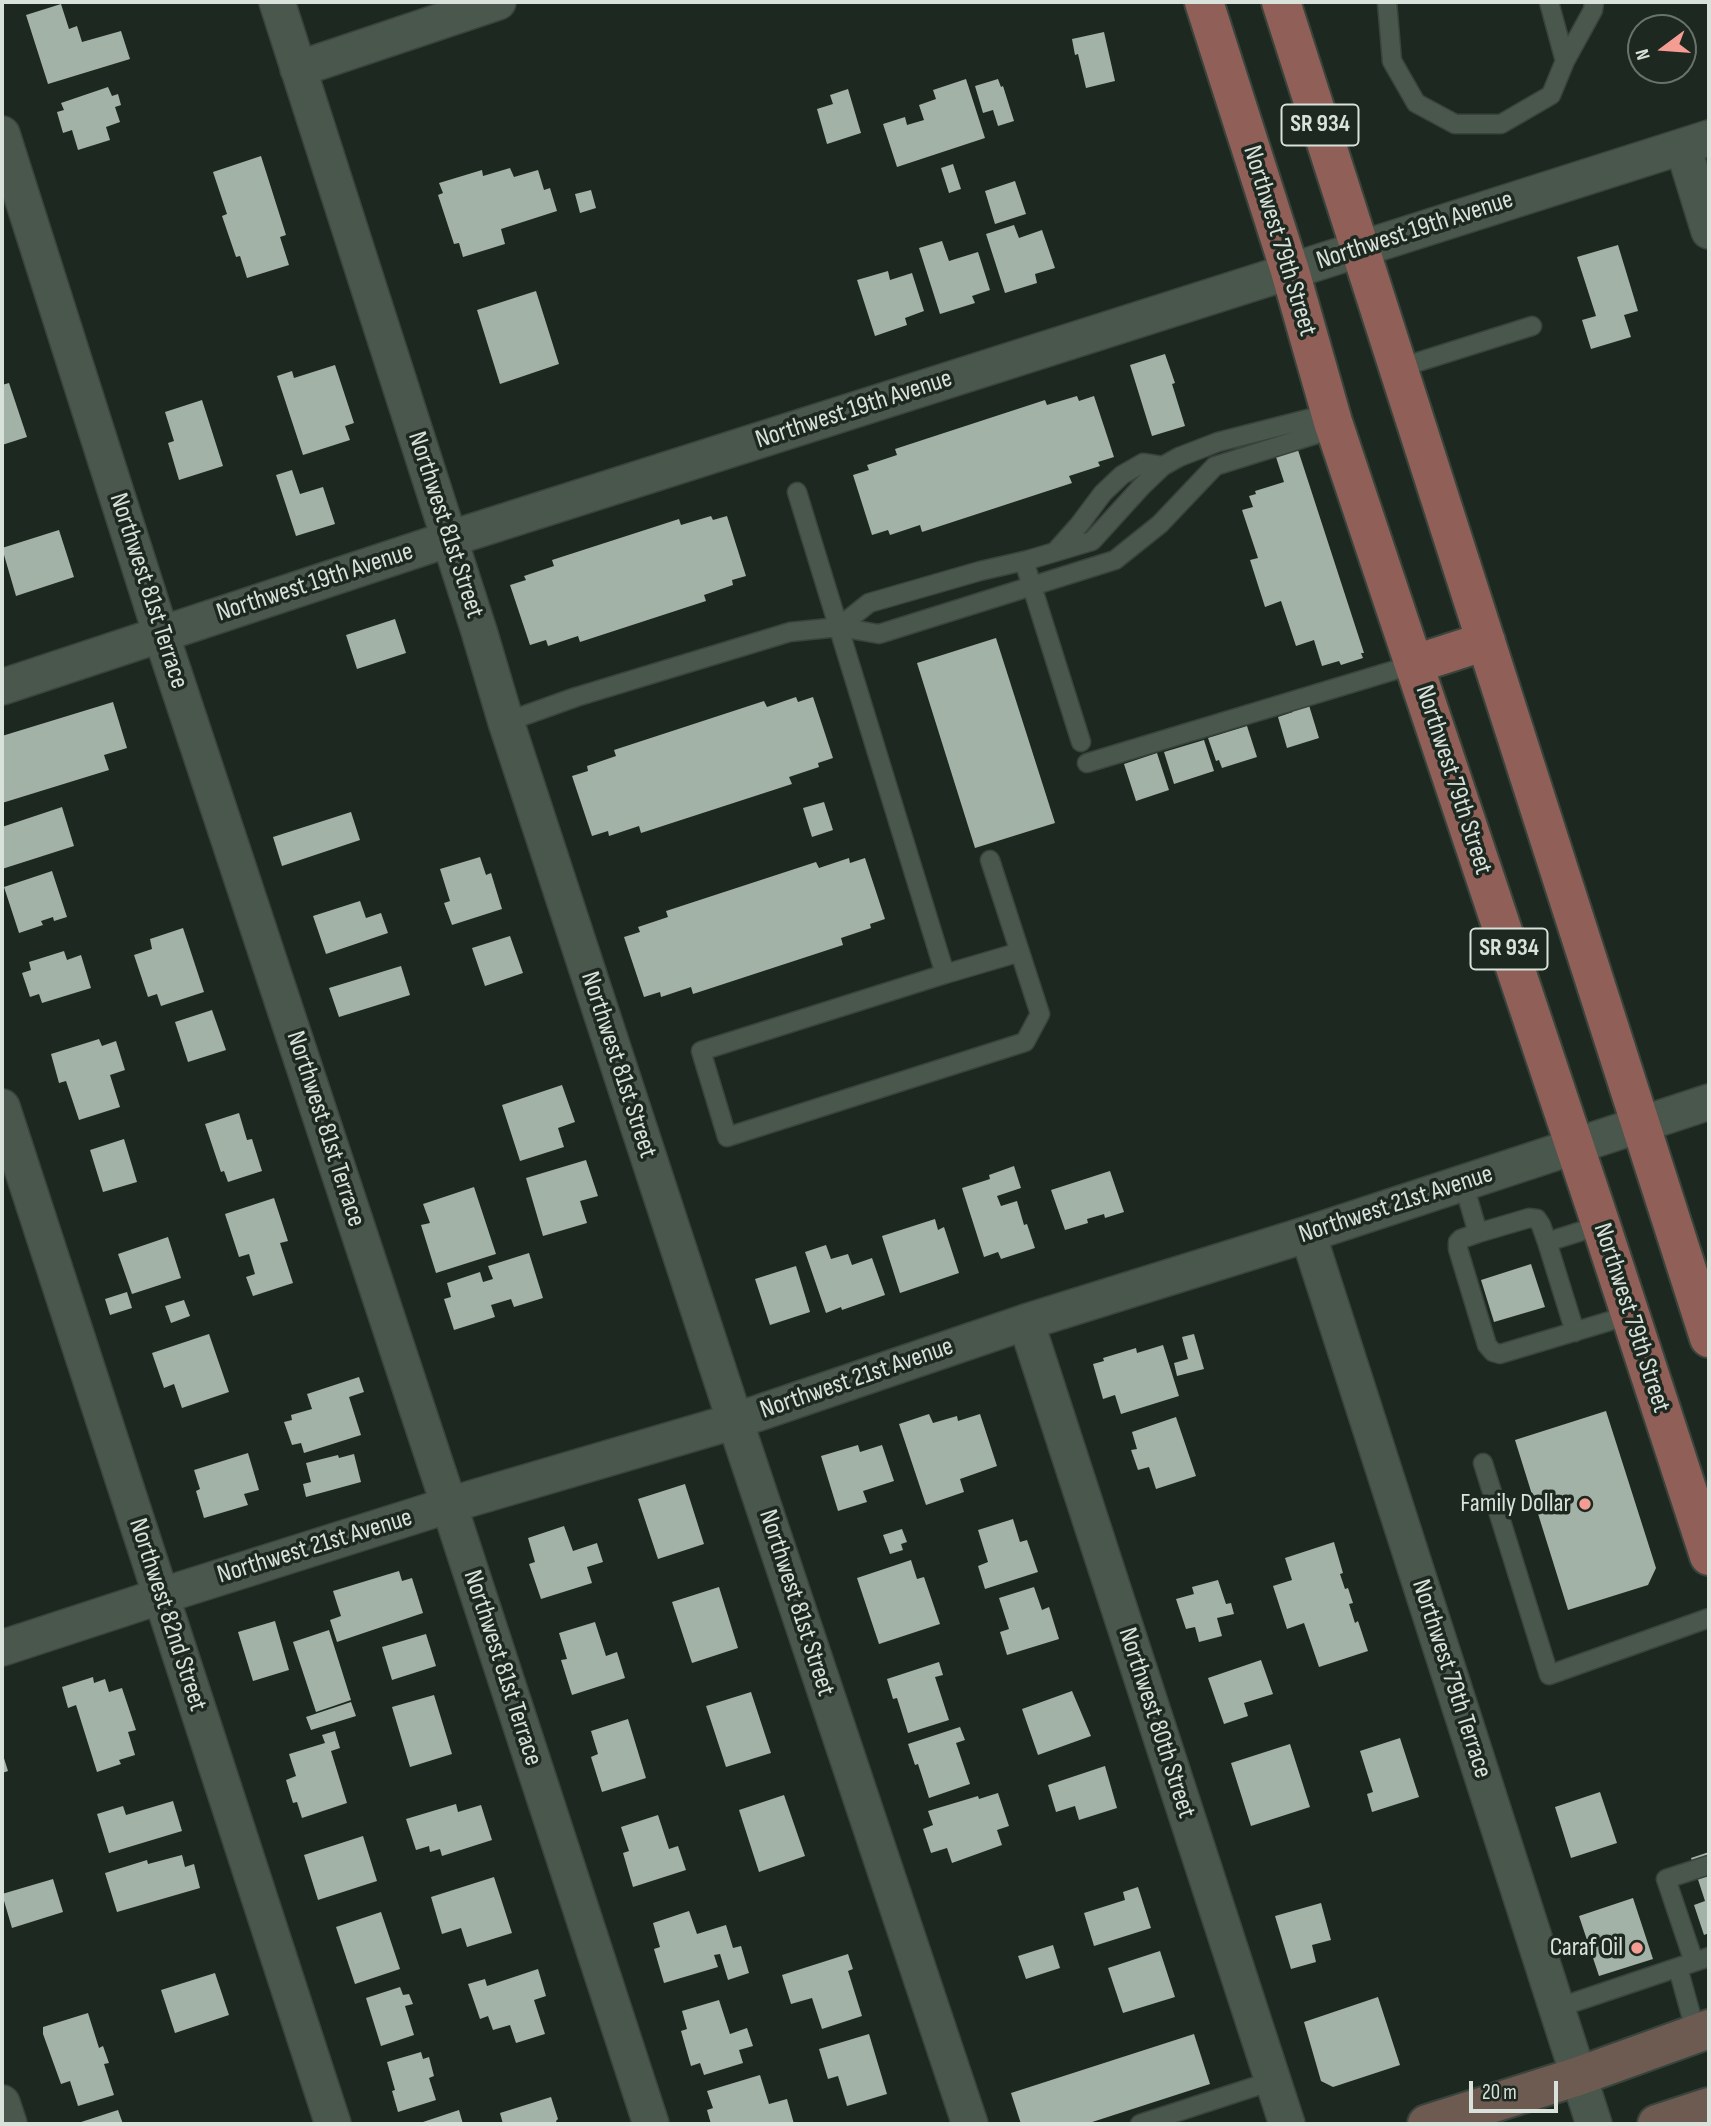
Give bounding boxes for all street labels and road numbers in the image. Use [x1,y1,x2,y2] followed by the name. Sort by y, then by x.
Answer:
[1282,104,1358,146] road number: SR 934
[1235,142,1323,340] street label: Northwest 79th Street
[1313,185,1517,277] street label: Northwest 19th Avenue
[752,364,956,456] street label: Northwest 19th Avenue
[400,428,490,622] street label: Northwest 81st Street
[102,489,194,693] street label: Northwest 81st Terrace
[213,537,417,629] street label: Northwest 19th Avenue
[1408,681,1498,879] street label: Northwest 79th Street
[1470,929,1548,970] road number: SR 934
[573,968,663,1162] street label: Northwest 81st Street
[279,1027,371,1231] street label: Northwest 81st Terrace
[1295,1159,1497,1251] street label: Northwest 21st Avenue
[1586,1219,1676,1417] street label: Northwest 79th Street
[756,1331,958,1427] street label: Northwest 21st Avenue
[214,1503,416,1591] street label: Northwest 21st Avenue
[751,1506,841,1700] street label: Northwest 81st Street
[121,1515,213,1715] street label: Northwest 82nd Street
[456,1566,548,1770] street label: Northwest 81st Terrace
[1404,1576,1498,1782] street label: Northwest 79th Terrace
[1111,1624,1201,1822] street label: Northwest 80th Street

